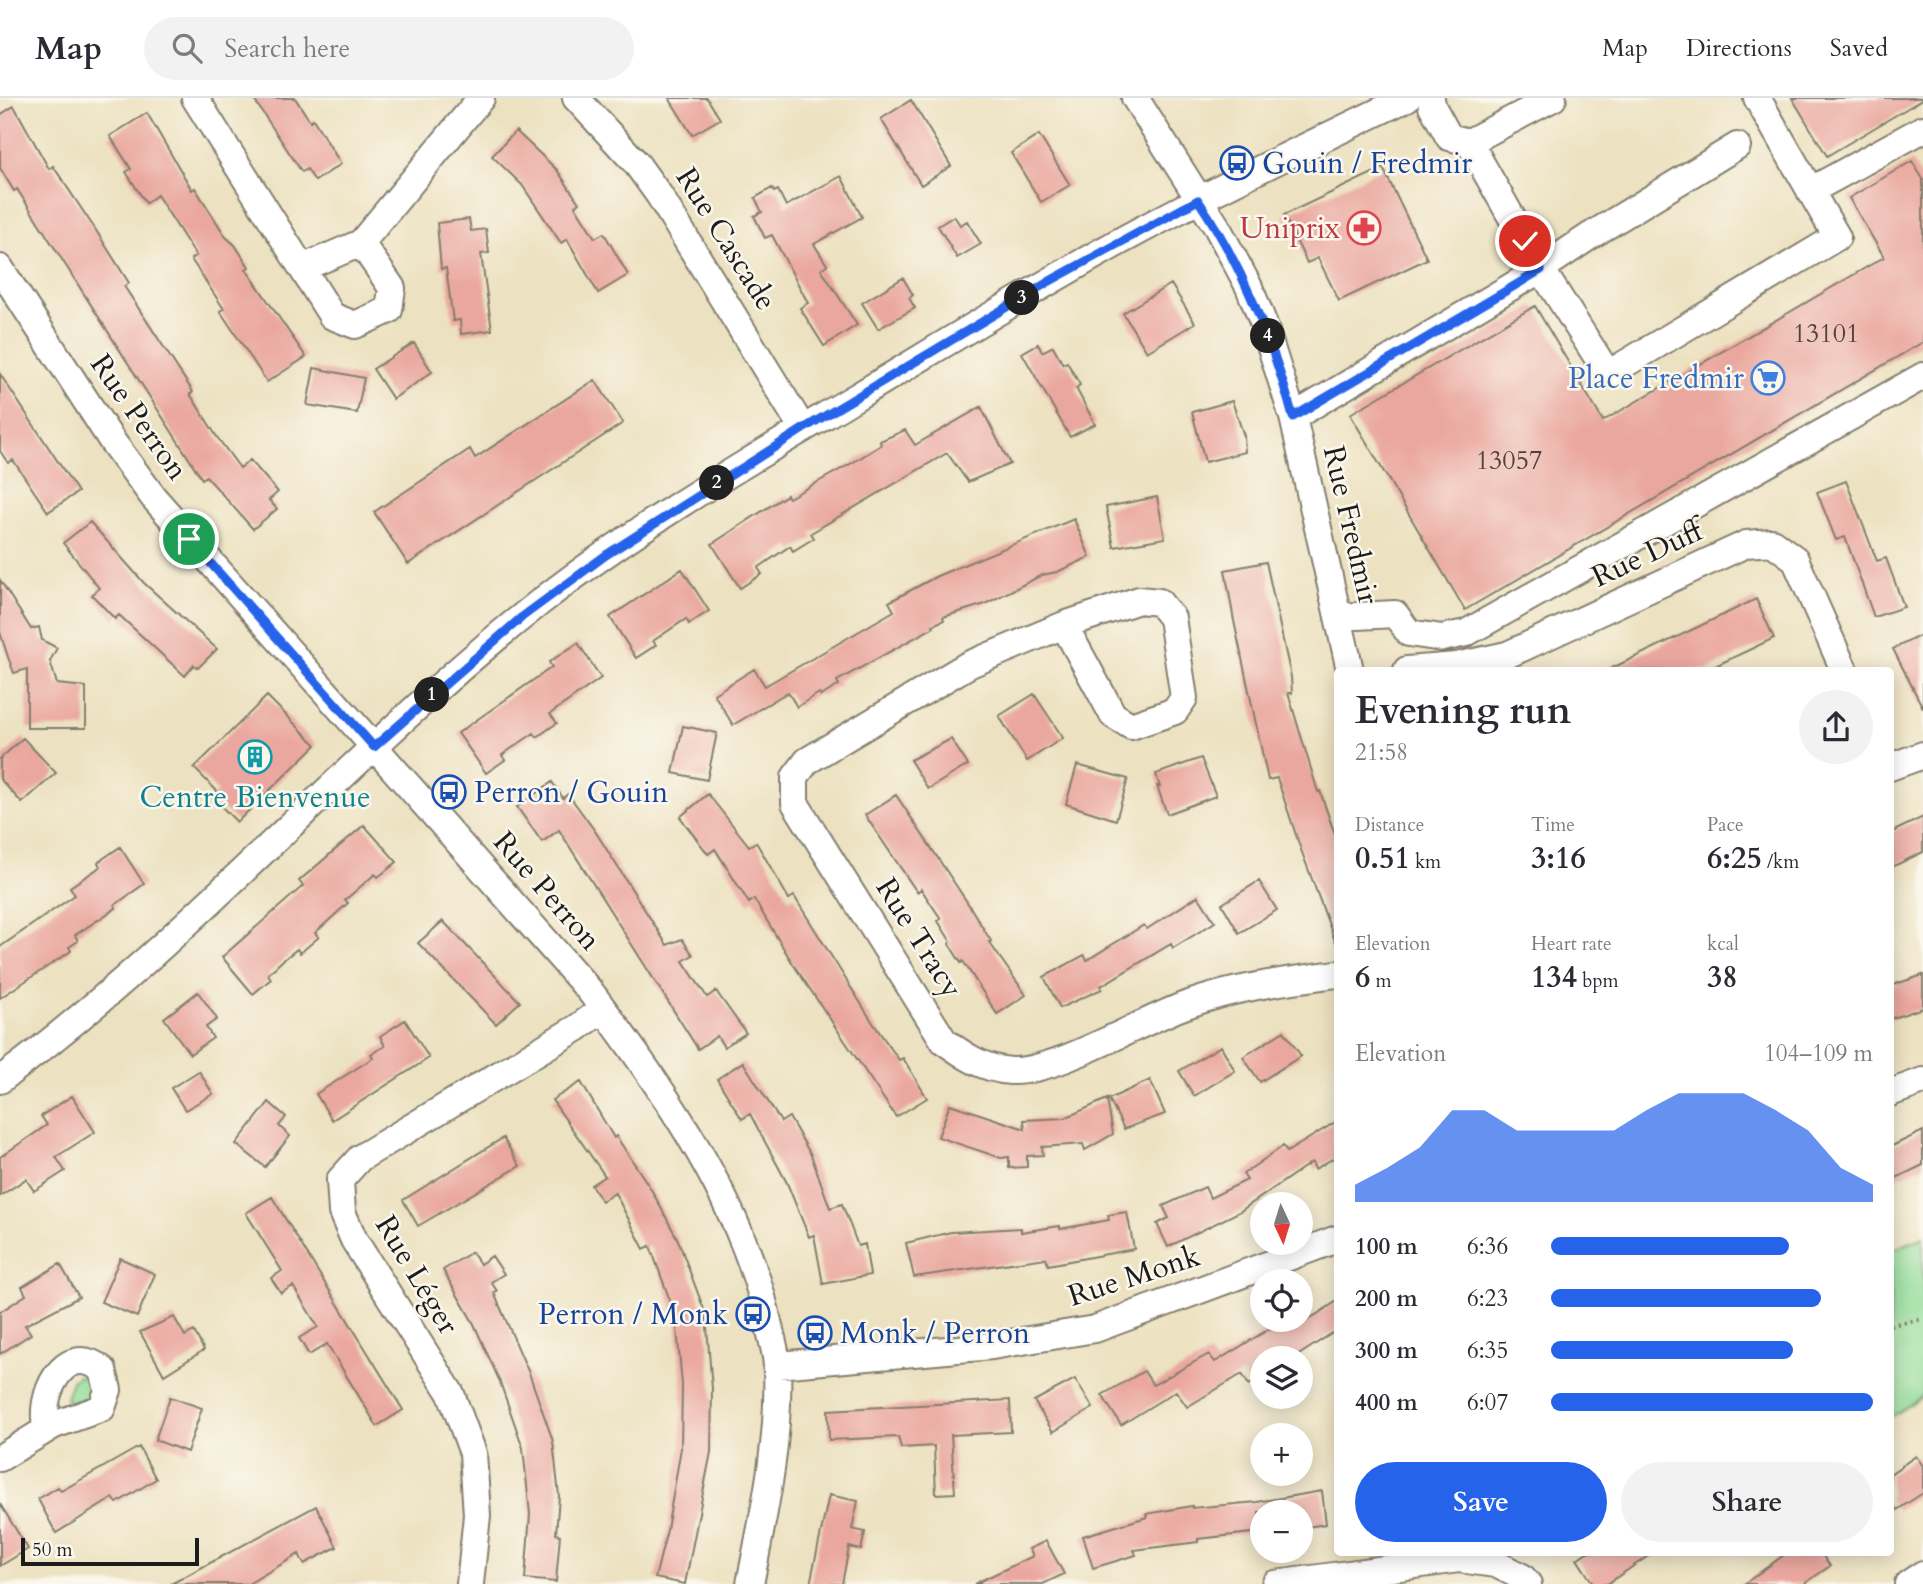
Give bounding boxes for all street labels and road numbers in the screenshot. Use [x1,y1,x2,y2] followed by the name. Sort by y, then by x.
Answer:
[666,160,786,318] street label: Rue Cascade
[80,346,198,488] street label: Rue Perron
[1313,442,1389,608] street label: Rue Fredmir
[1585,508,1714,597] street label: Rue Duff
[484,823,610,959] street label: Rue Perron
[866,870,972,1006] street label: Rue Tracy
[365,1208,469,1342] street label: Rue Léger
[1063,1235,1205,1317] street label: Rue Monk

